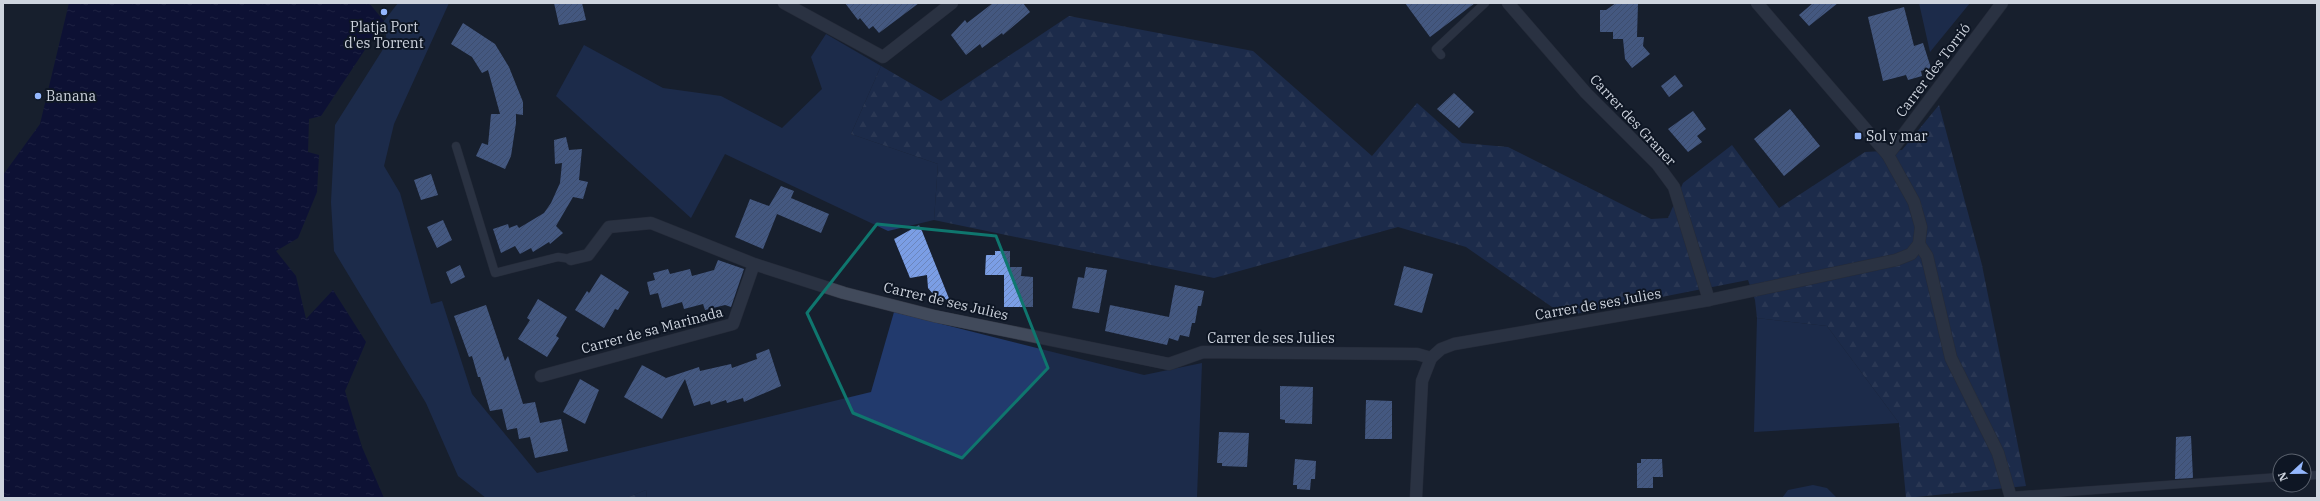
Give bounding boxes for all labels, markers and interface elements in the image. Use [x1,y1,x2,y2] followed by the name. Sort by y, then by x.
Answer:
[379,7,389,17] marker: Platja Port d'es Torrent
[344,18,424,52] place label: Platja Port d'es Torrent
[1892,19,1974,121] street label: Carrer des Torrió
[1586,70,1681,170] street label: Carrer des Graner
[46,87,97,105] place label: Banana
[33,91,43,101] marker: Banana
[1866,127,1928,145] place label: Sol y mar
[1853,131,1863,141] marker: Sol y mar
[882,278,1010,324] street label: Carrer de ses Julies
[1534,284,1663,324] street label: Carrer de ses Julies
[579,302,725,358] street label: Carrer de sa Marinada
[1207,329,1335,347] street label: Carrer de ses Julies
[2272,453,2312,493] north arrow
[2274,470,2291,483] text: N

